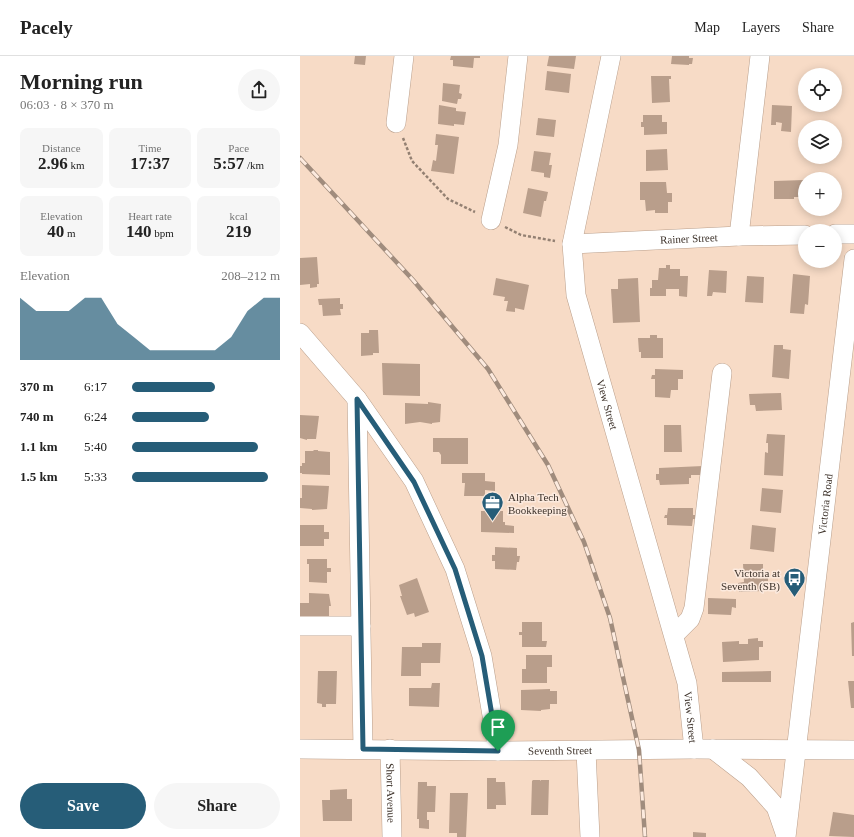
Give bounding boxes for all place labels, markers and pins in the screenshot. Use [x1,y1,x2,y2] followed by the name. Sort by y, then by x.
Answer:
[480,490,506,523] office icon: Alpha Tech Bookkeeping
[508,491,567,516] place label: Alpha Tech Bookkeeping
[782,566,808,599] bus stop icon: Victoria at Seventh (SB)
[721,567,780,593] place label: Victoria at Seventh (SB)
[481,710,515,751] pin

